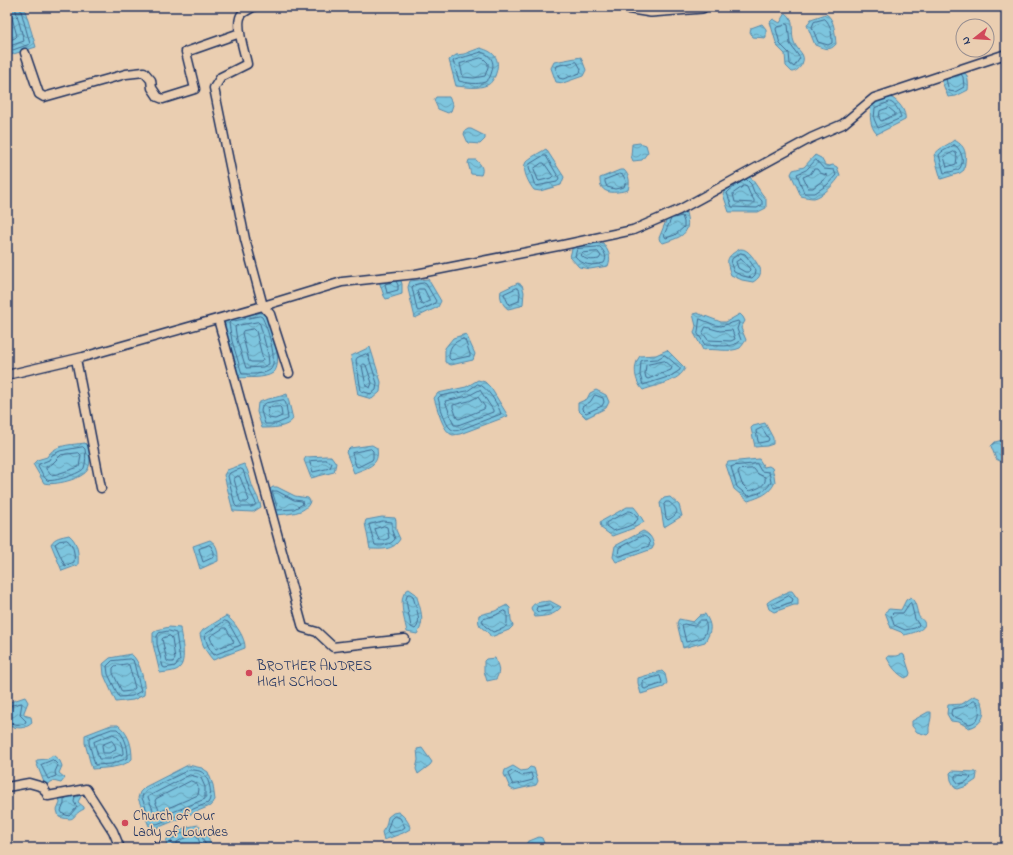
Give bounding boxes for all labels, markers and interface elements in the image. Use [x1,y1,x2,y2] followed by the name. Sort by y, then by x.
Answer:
[955,18,995,58] north arrow
[958,35,975,47] text: N
[256,656,372,693] place label: BROTHER ANDRES HIGH SCHOOL
[244,668,254,678] marker: BROTHER ANDRES HIGH SCHOOL
[133,806,228,844] place label: Church of Our Lady of Lourdes
[120,818,130,828] marker: Church of Our Lady of Lourdes

